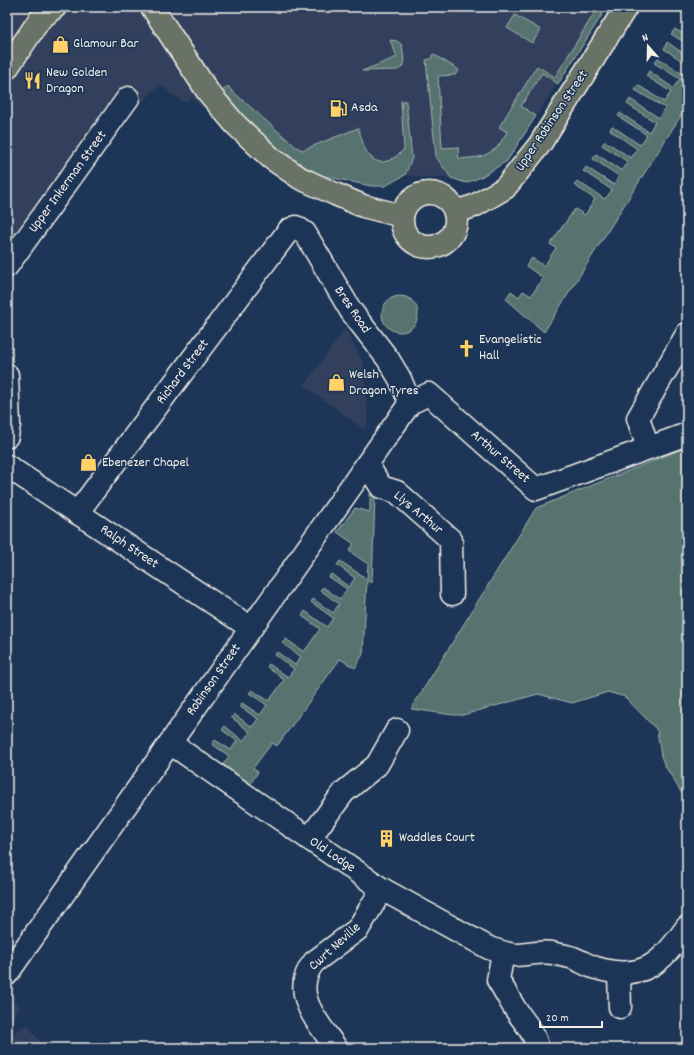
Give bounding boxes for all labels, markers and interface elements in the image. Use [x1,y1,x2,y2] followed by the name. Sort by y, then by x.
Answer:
[628,26,668,66] north arrow
[640,30,651,47] text: N
[50,34,70,54] shop icon: Glamour Bar
[73,34,139,54] place label: Glamour Bar
[46,63,107,99] place label: New Golden Dragon
[511,66,593,176] street label: Upper Robinson Street
[23,71,43,91] restaurant icon: New Golden Dragon
[328,98,348,118] fuel station icon: Asda
[351,98,378,118] place label: Asda
[24,127,112,237] street label: Upper Inkerman Street
[329,282,375,338] street label: Bres Road
[479,330,542,366] place label: Evangelistic Hall
[152,335,214,409] street label: Richard Street
[456,338,476,358] church icon: Evangelistic Hall
[349,365,419,401] place label: Welsh Dragon Tyres
[326,373,346,393] shop icon: Welsh Dragon Tyres
[466,426,534,488] street label: Arthur Street
[79,453,99,473] shop icon: Ebenezer Chapel
[102,453,190,473] place label: Ebenezer Chapel
[389,486,448,540] street label: Llys Arthur
[96,520,162,574] street label: Ralph Street
[182,640,246,720] street label: Robinson Street
[376,828,396,848] building icon: Waddles Court
[399,828,475,848] place label: Waddles Court
[305,832,359,878] street label: Old Lodge
[305,918,365,976] street label: Cwrt Neville
[540,1003,602,1029] scale bar
[546,1010,569,1027] text: 20 m

